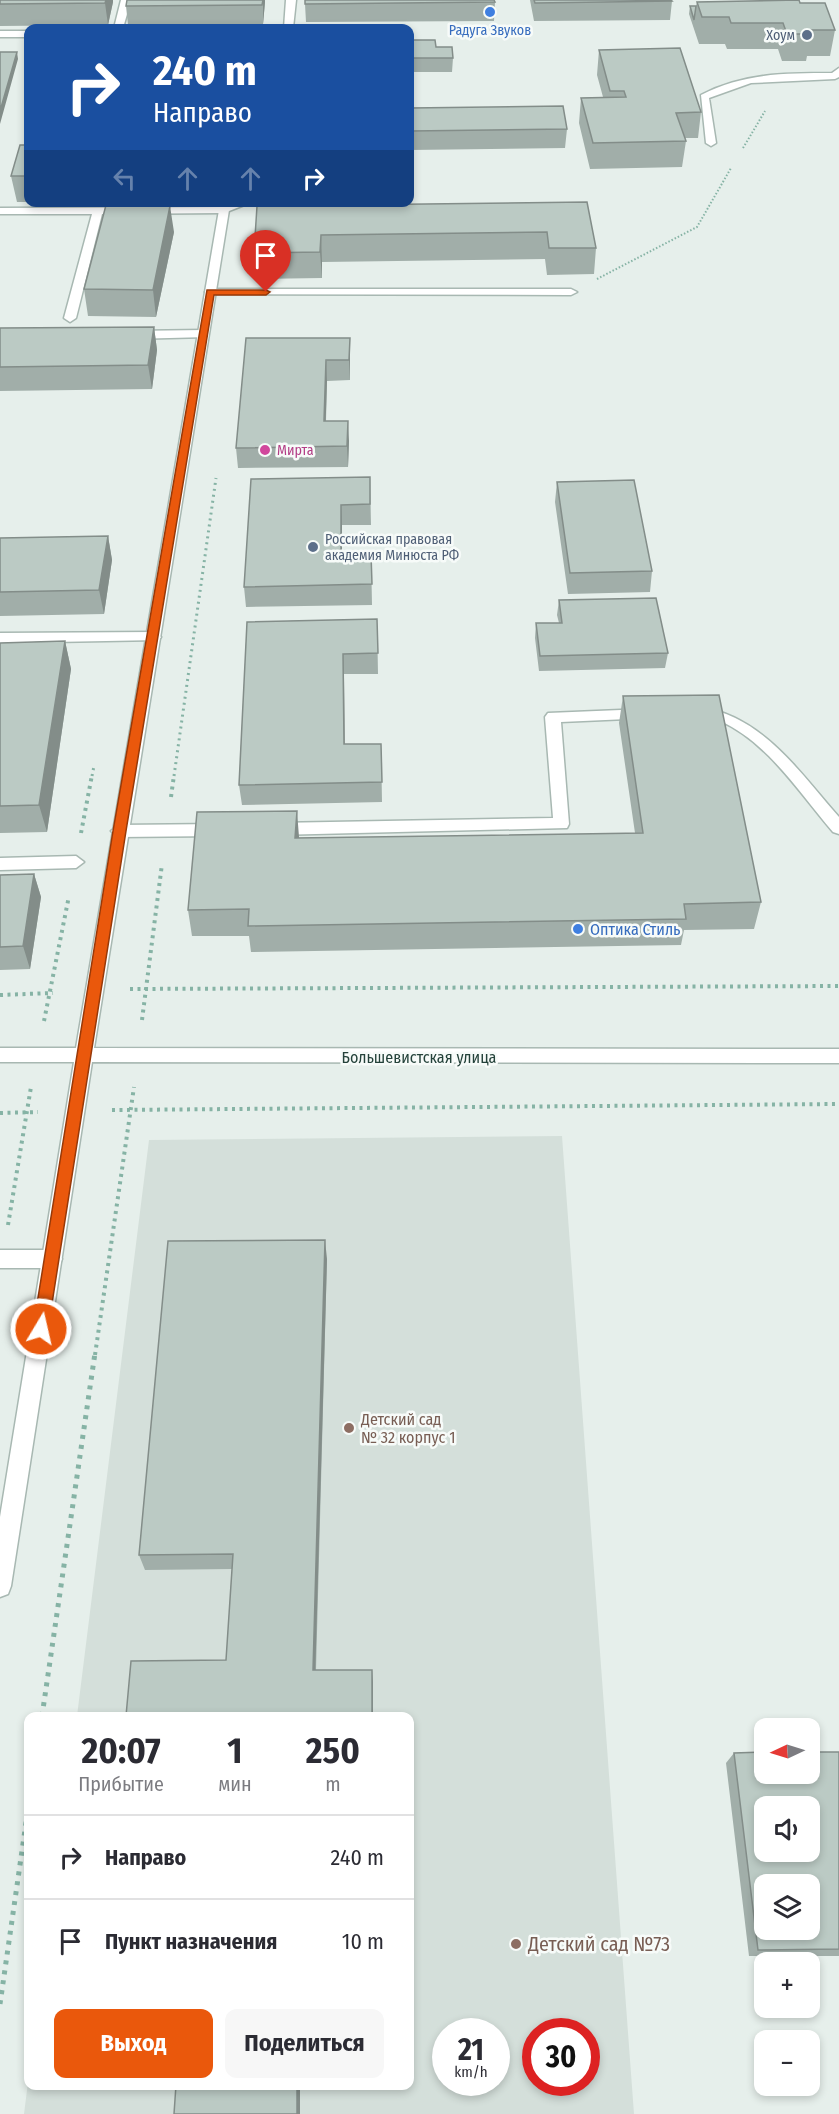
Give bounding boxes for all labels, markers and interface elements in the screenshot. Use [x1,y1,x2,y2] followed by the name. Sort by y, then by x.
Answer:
[483,5,497,19] marker: Радуга Звуков
[449,22,531,39] place label: Радуга Звуков
[766,27,795,44] place label: Хоум
[800,28,814,42] marker: Хоум
[153,46,257,96] text: 240 m
[54,48,132,126] icon: right
[153,97,252,129] text: Направо
[108,162,141,195] icon: left
[171,162,204,195] icon: ahead
[234,162,267,195] icon: ahead
[297,162,330,195] icon: right
[240,230,291,292] pin
[249,239,282,272] icon: arrive
[277,442,314,459] place label: Мирта
[258,443,272,457] marker: Мирта
[325,531,459,564] place label: Российская правовая академия Минюста РФ
[306,540,320,554] marker: Российская правовая академия Минюста РФ
[590,920,681,939] place label: Оптика Стиль
[571,922,585,936] marker: Оптика Стиль
[342,1048,497,1067] street label: Большевистская улица
[9,1297,73,1361] position arrow
[360,1410,455,1447] place label: Детский сад № 32 корпус 1
[342,1421,356,1435] marker: Детский сад № 32 корпус 1
[754,1718,820,1784] north arrow
[754,1718,820,2096] map controls
[82,1729,161,1773] text: 20:07
[227,1729,243,1773] text: 1
[306,1729,360,1773] text: 250
[78,1772,164,1796] text: Прибытие
[218,1772,252,1796] text: мин
[325,1772,341,1796] text: m
[754,1796,820,1862] button: sound
[54,1841,87,1874] icon: right
[105,1844,186,1871] text: Направо
[331,1844,384,1871] text: 240 m
[754,1874,820,1940] button: layers
[54,1925,87,1958] icon: arrive
[105,1928,277,1955] text: Пункт назначения
[342,1928,384,1955] text: 10 m
[527,1932,670,1956] place label: Детский сад №73
[509,1937,523,1951] marker: Детский сад №73
[754,1952,820,2018] button: +
[54,2009,213,2078] button: Выход
[225,2009,384,2078] button: Поделиться
[522,2018,600,2096] speed limit sign: 30
[754,2030,820,2096] button: −
[458,2032,484,2068] text: 21
[454,2063,488,2081] text: km/h

